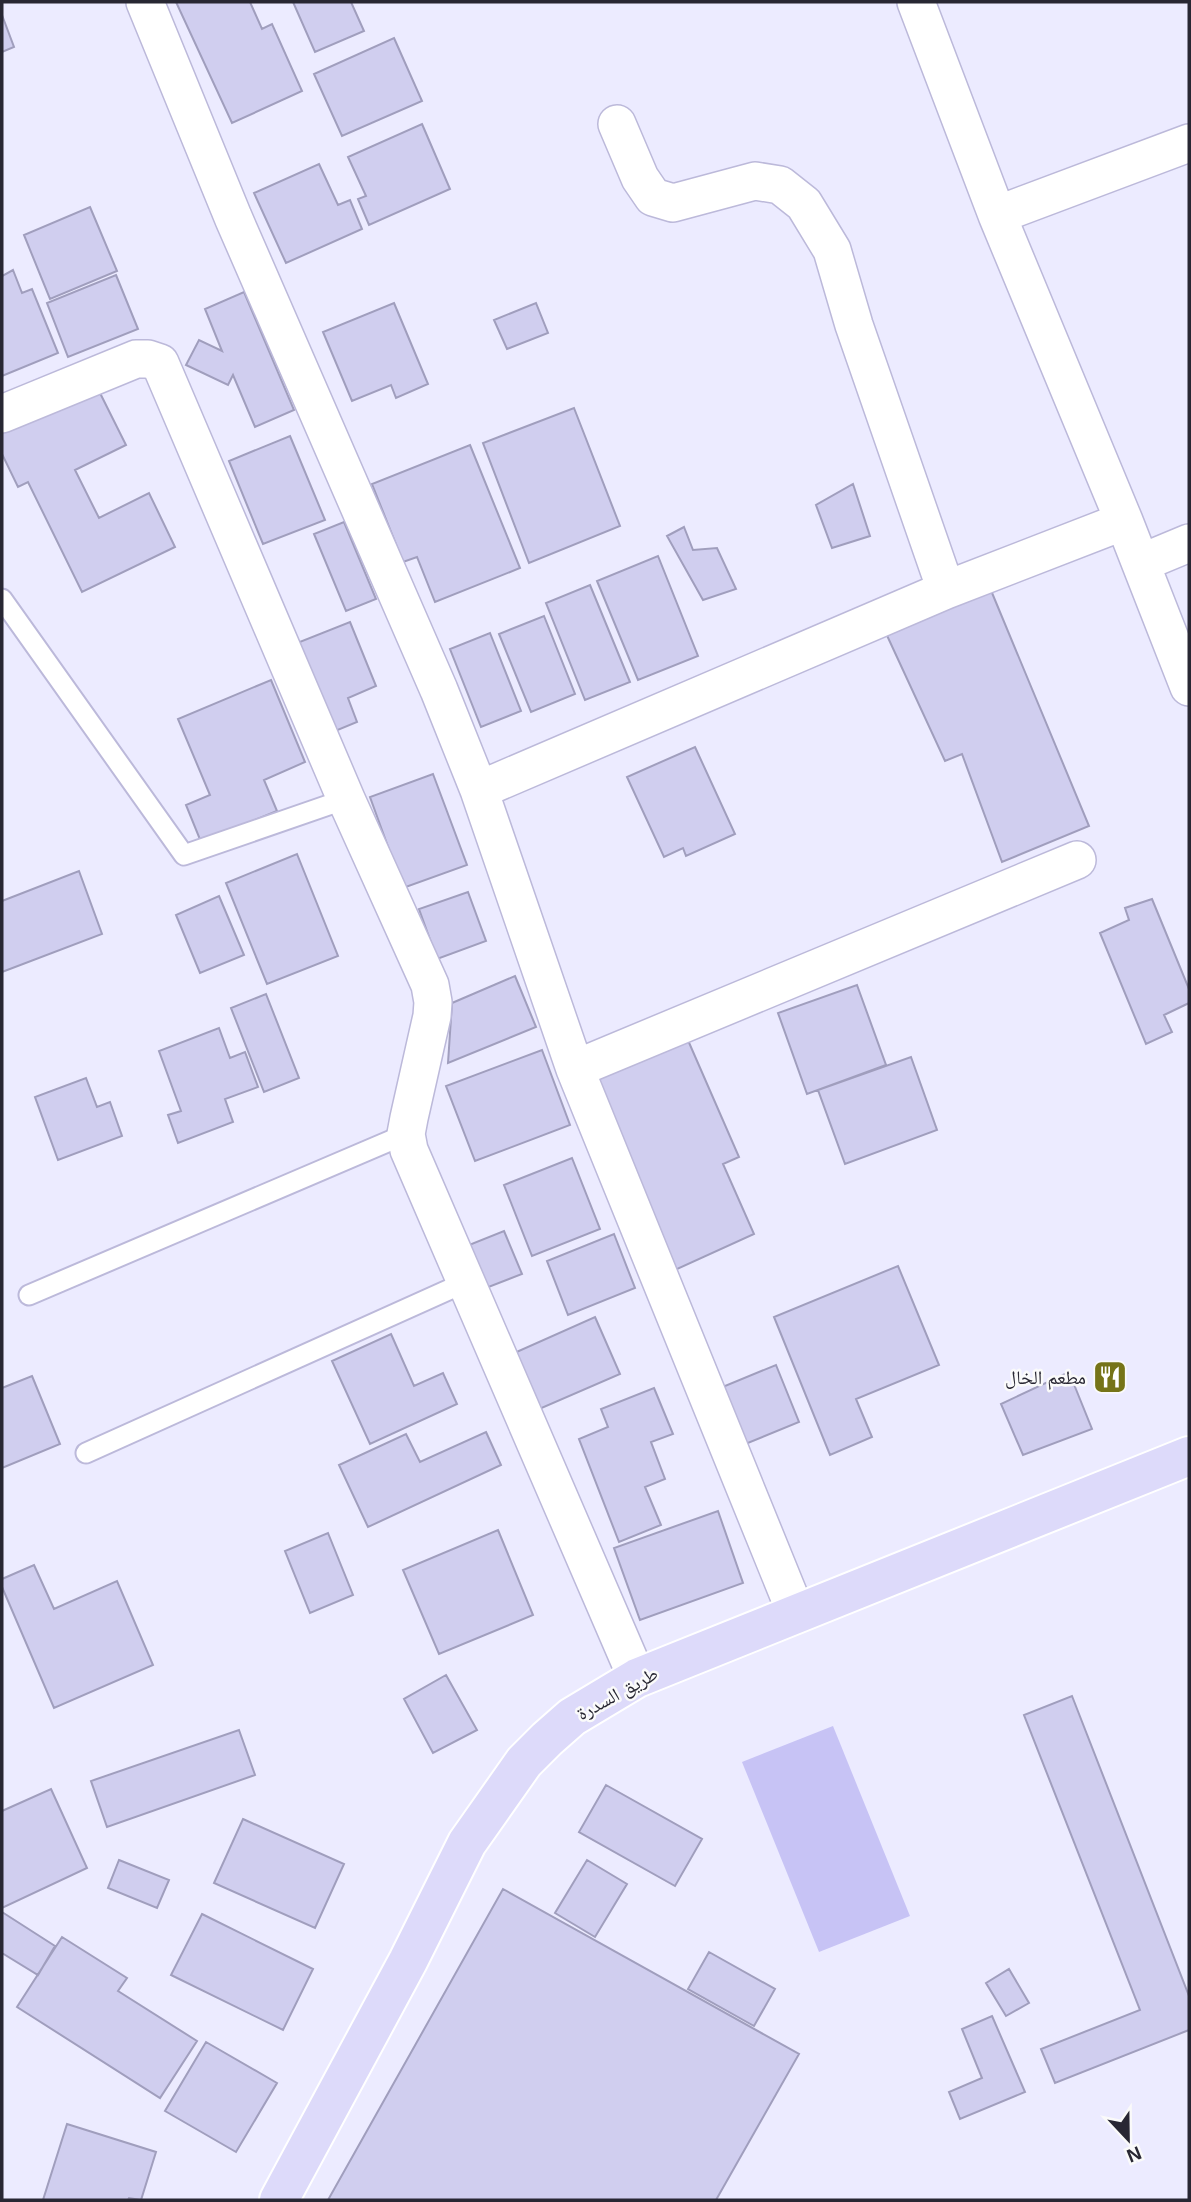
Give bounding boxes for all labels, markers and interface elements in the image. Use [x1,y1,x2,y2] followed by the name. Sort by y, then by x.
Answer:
[1091,1358,1129,1396] restaurant icon: مطعم الخال
[1005,1367,1086,1390] place label: مطعم الخال
[573,1663,662,1725] street label: طريق السدرة
[1093,2104,1163,2174] north arrow
[1124,2142,1144,2167] text: N

